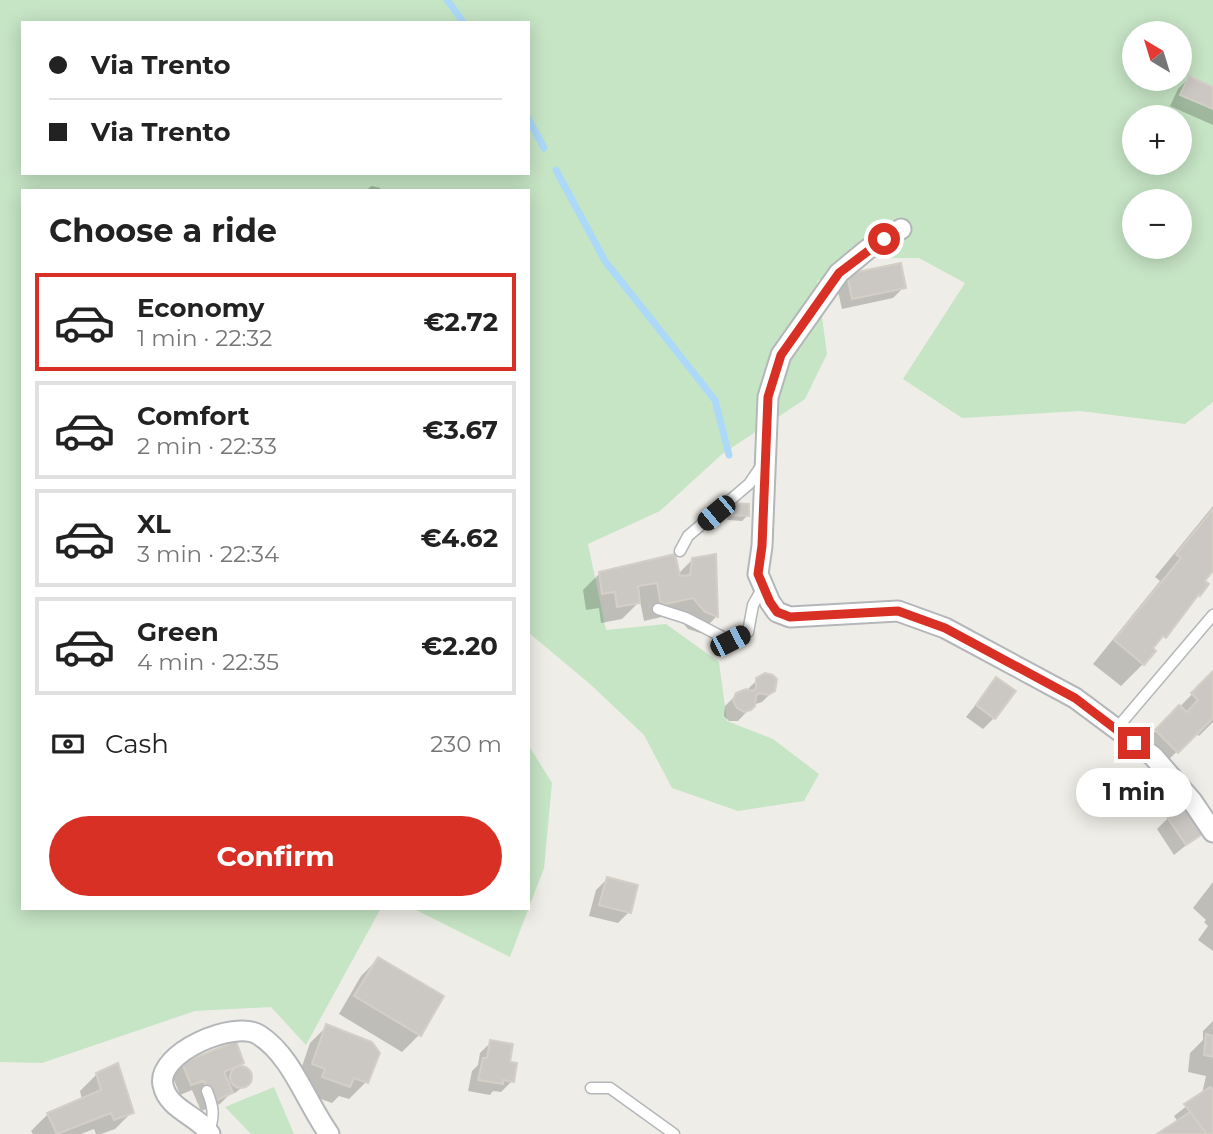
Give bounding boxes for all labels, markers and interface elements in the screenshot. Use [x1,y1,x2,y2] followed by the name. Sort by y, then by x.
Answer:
[1122,21,1192,91] north arrow
[1122,21,1192,259] map controls
[91,49,231,81] text: Via Trento
[1122,105,1192,175] button: +
[91,116,231,148] text: Via Trento
[1122,189,1192,259] button: −
[49,211,277,250] text: Choose a ride
[868,223,900,255] route start
[53,291,116,354] icon: car
[137,292,264,324] text: Economy
[424,306,498,338] text: €2.72
[137,324,272,352] text: 1 min · 22:32
[53,399,116,462] icon: car
[137,400,249,432] text: Comfort
[422,414,498,446] text: €3.67
[137,432,277,460] text: 2 min · 22:33
[694,491,739,535] car
[53,507,116,570] icon: car
[137,508,171,540] text: XL
[420,522,498,554] text: €4.62
[137,540,279,568] text: 3 min · 22:34
[53,615,116,678] icon: car
[137,616,219,648] text: Green
[707,622,754,660] car
[421,630,498,662] text: €2.20
[137,648,279,676] text: 4 min · 22:35
[49,725,87,763] icon: cash
[1118,727,1150,759] route end
[105,728,169,760] text: Cash
[430,730,502,758] text: 230 m
[1076,768,1192,816] callout: 1 min
[1103,778,1165,806] text: 1 min
[49,816,502,896] button: Confirm

